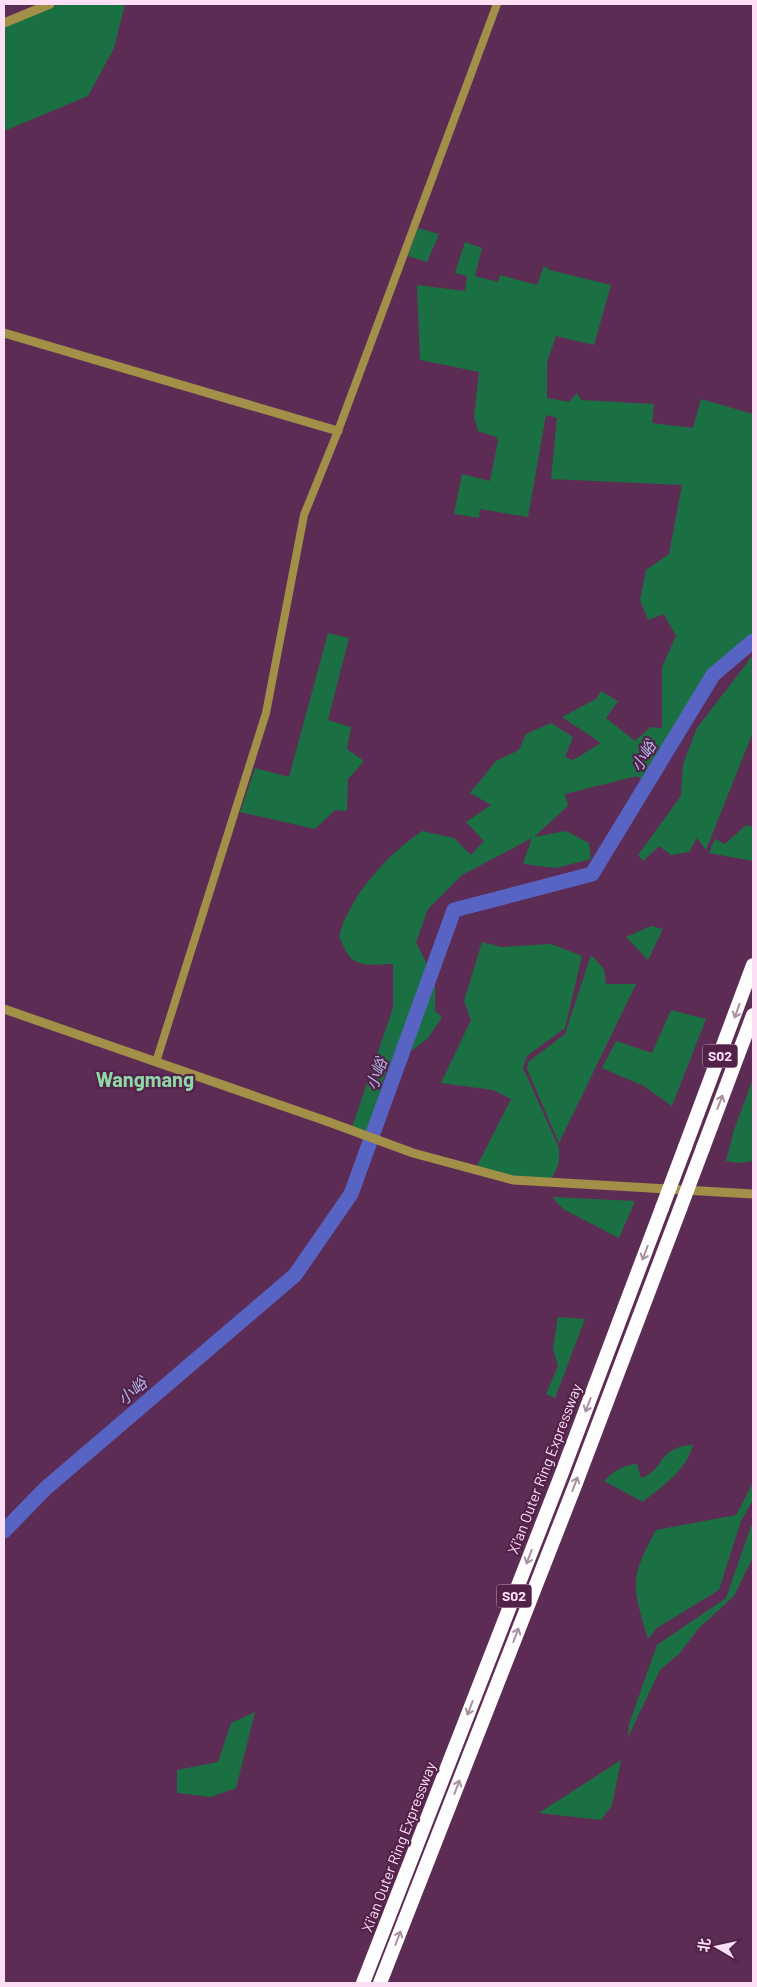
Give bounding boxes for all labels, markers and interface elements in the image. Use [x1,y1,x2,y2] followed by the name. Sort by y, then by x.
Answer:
[626,735,660,774] water label: 小峪
[732,1003,741,1018] one-way arrow
[702,1044,738,1068] road number: S02
[361,1054,391,1092] water label: 小峪
[96,1067,194,1091] district label: Wangmang
[716,1095,725,1110] one-way arrow
[640,1245,649,1260] one-way arrow
[113,1372,151,1408] water label: 小峪
[503,1381,585,1556] street label: Xi'an Outer Ring Expressway
[583,1397,592,1412] one-way arrow
[571,1477,580,1492] one-way arrow
[524,1549,534,1564] one-way arrow
[496,1584,532,1608] road number: S02
[512,1628,521,1643] one-way arrow
[465,1700,474,1715] one-way arrow
[357,1759,439,1934] street label: Xi'an Outer Ring Expressway
[453,1779,462,1795] one-way arrow
[692,1922,742,1972] north arrow
[393,1931,403,1946] one-way arrow
[694,1937,713,1953] text: 北

